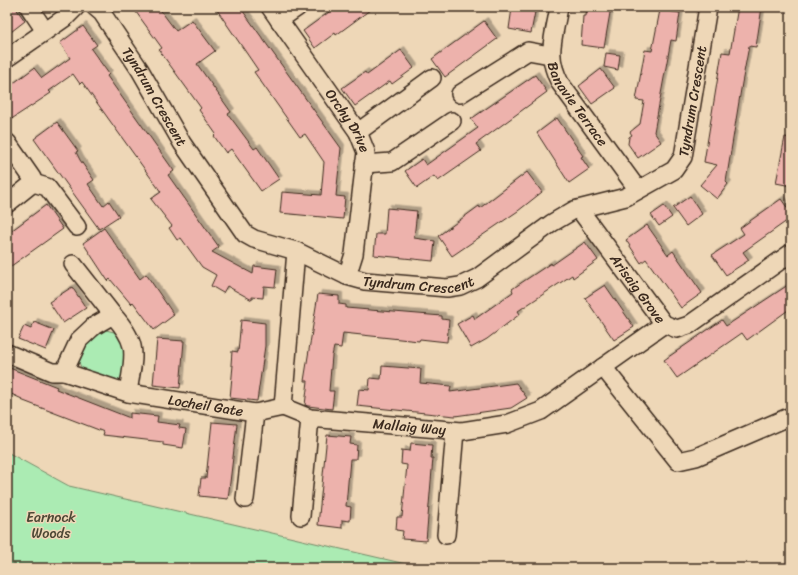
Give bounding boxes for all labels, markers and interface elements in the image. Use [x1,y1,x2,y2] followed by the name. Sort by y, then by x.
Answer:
[115,42,193,151] street label: Tyndrum Crescent
[671,44,714,159] street label: Tyndrum Crescent
[540,59,615,152] street label: Banavie Terrace
[318,84,377,156] street label: Orchy Drive
[602,248,672,329] street label: Arisaig Grove
[362,269,479,301] street label: Tyndrum Crescent
[166,387,245,424] street label: Locheil Gate
[372,411,448,443] street label: Mallaig Way
[26,505,76,546] park label: Earnock Woods

